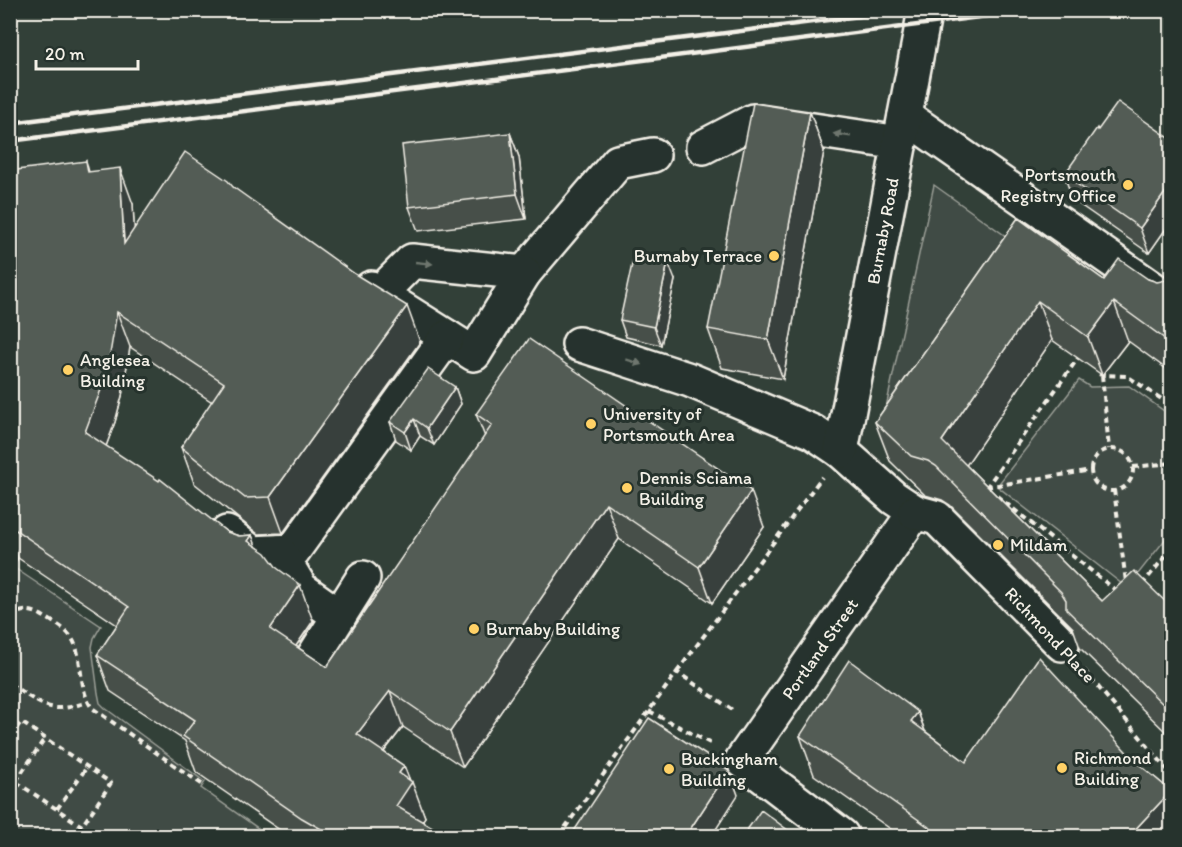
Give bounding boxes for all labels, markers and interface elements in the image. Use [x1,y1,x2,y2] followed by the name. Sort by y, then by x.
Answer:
[36,33,138,71] scale bar
[45,43,85,65] text: 20 m
[833,130,852,139] one-way arrow
[1001,164,1116,207] place label: Portsmouth Registry Office
[862,175,904,286] street label: Burnaby Road
[1121,178,1135,192] marker: Portsmouth Registry Office
[634,245,762,267] place label: Burnaby Terrace
[767,249,781,263] marker: Burnaby Terrace
[415,258,434,267] one-way arrow
[80,349,151,392] place label: Anglesea Building
[625,357,643,367] one-way arrow
[61,363,75,377] marker: Anglesea Building
[603,403,735,446] place label: University of Portsmouth Area
[584,417,598,431] marker: University of Portsmouth Area
[639,467,752,510] place label: Dennis Sciama Building
[620,481,634,495] marker: Dennis Sciama Building
[1010,534,1068,556] place label: Mildam
[991,538,1005,552] marker: Mildam
[1000,583,1100,687] street label: Richmond Place
[777,594,863,704] street label: Portland Street
[486,618,621,640] place label: Burnaby Building
[467,622,481,636] marker: Burnaby Building
[1074,747,1152,790] place label: Richmond Building
[681,748,778,791] place label: Buckingham Building
[1055,761,1069,775] marker: Richmond Building
[662,762,676,776] marker: Buckingham Building

